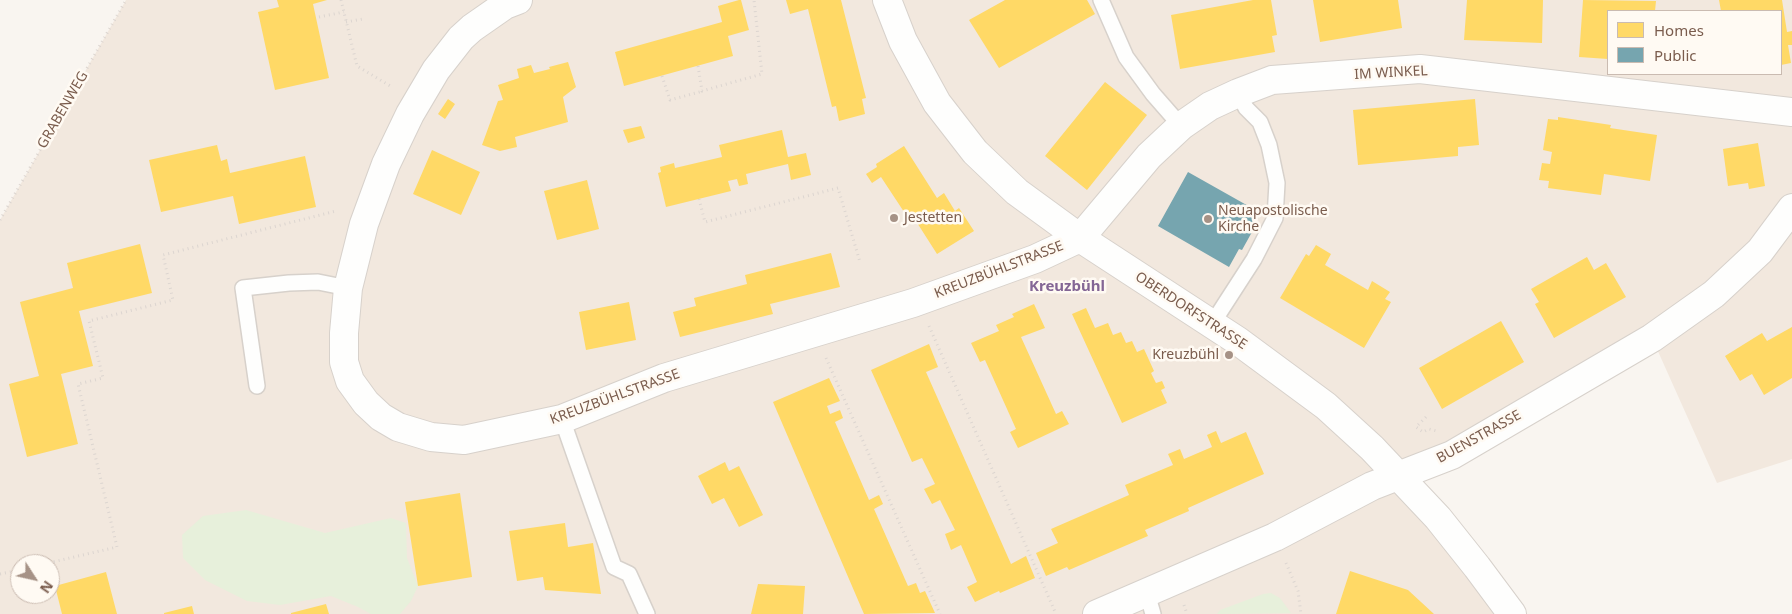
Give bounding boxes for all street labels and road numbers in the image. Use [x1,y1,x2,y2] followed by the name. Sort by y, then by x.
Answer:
[1354,63,1428,83] street label: IM WINKEL
[34,68,92,152] street label: GRABENWEG
[932,238,1066,302] street label: KREUZBÜHLSTRASSE
[1132,269,1250,353] street label: OBERDORFSTRASSE
[548,366,682,428] street label: KREUZBÜHLSTRASSE
[1434,407,1524,467] street label: BUENSTRASSE

